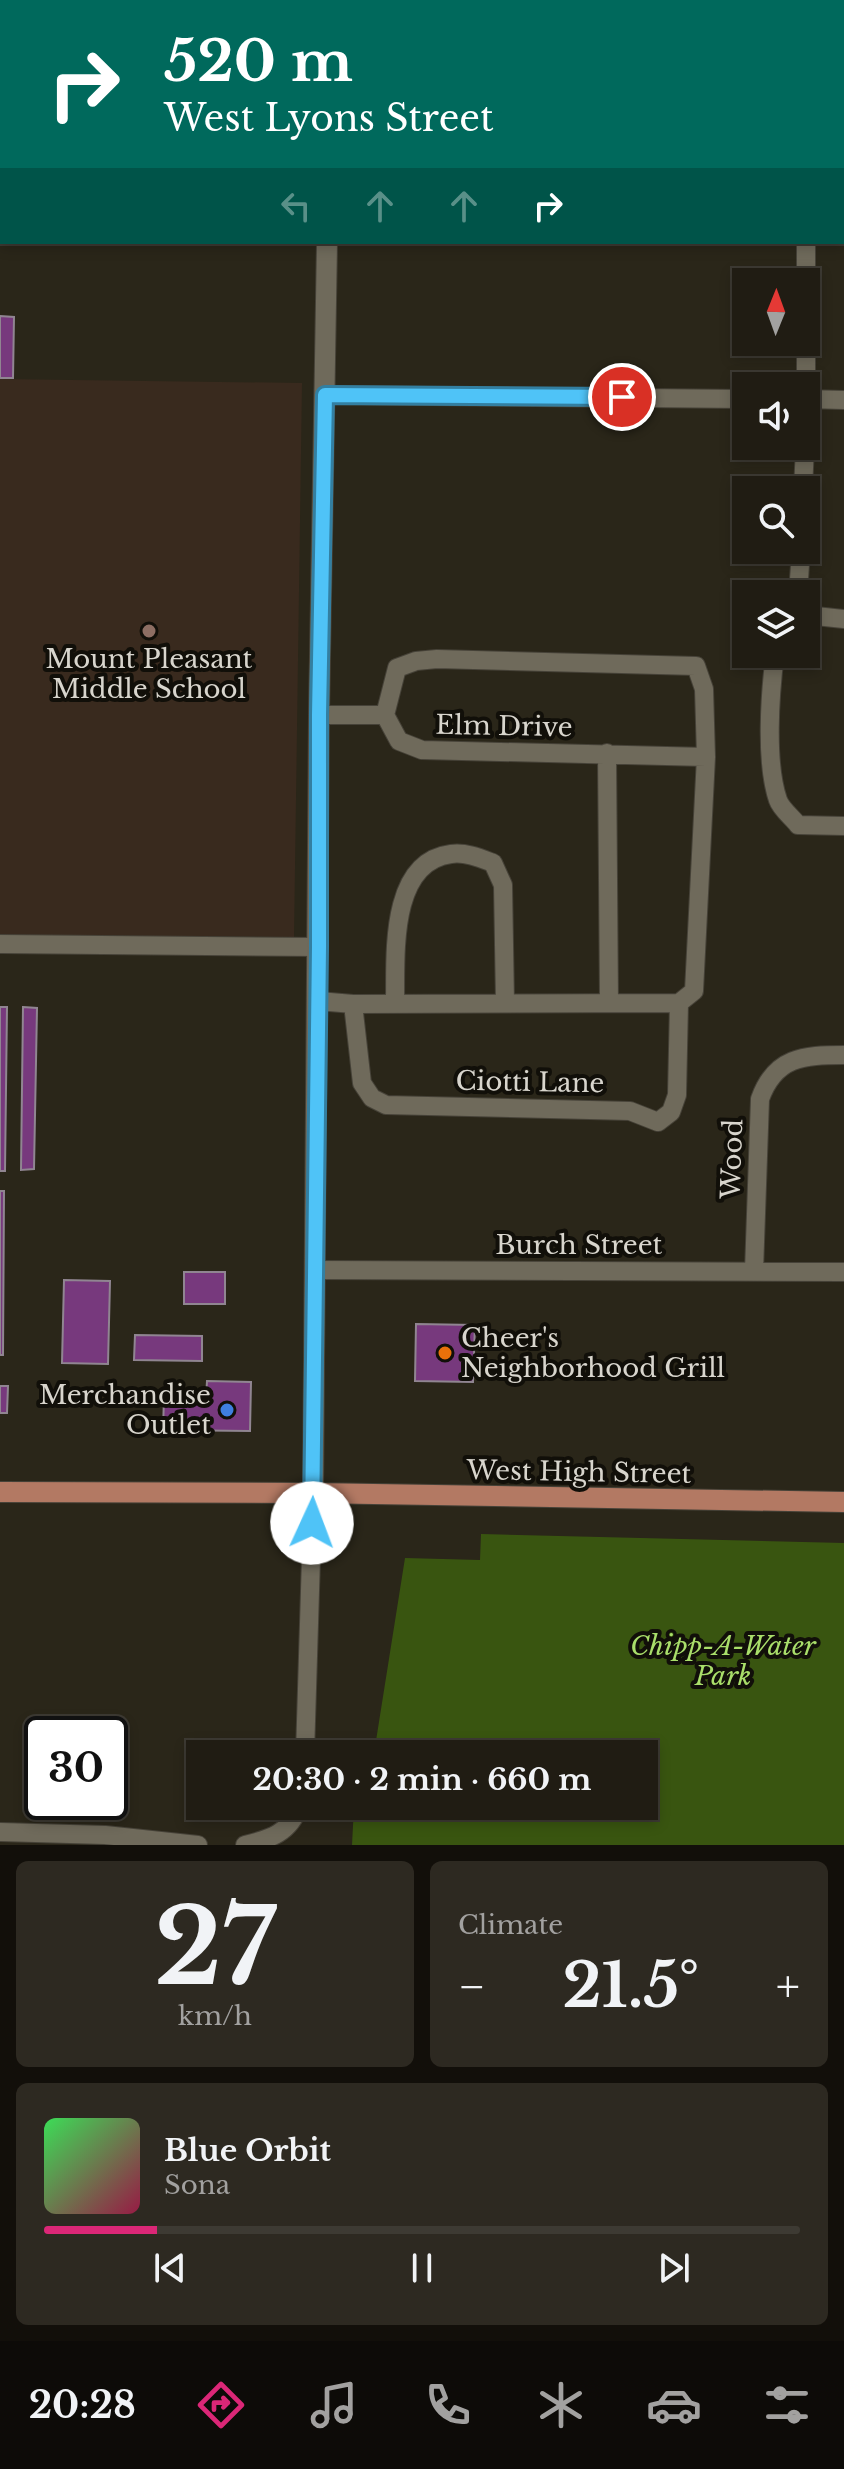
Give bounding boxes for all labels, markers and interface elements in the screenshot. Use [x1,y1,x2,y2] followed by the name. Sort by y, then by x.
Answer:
[164,27,353,96] text: 520 m
[32,32,136,136] icon: right
[164,96,494,141] text: West Lyons Street
[274,184,318,228] icon: left
[358,184,402,228] icon: ahead
[442,184,486,228] icon: ahead
[526,184,570,228] icon: right
[732,268,820,356] north arrow
[732,268,820,668] map controls
[588,363,656,431] pin
[732,372,820,460] button: sound
[600,375,644,419] icon: arrive
[732,476,820,564] button: search
[732,580,820,668] button: layers
[140,622,158,640] marker: Mount Pleasant Middle School
[46,643,253,705] place label: Mount Pleasant Middle School
[435,709,573,743] street label: Elm Drive
[455,1065,605,1099] street label: Ciotti Lane
[715,1118,749,1201] street label: Wood
[496,1229,663,1261] street label: Burch Street
[461,1322,725,1384] place label: Cheer's Neighborhood Grill
[436,1344,454,1362] marker: Cheer's Neighborhood Grill
[39,1379,211,1441] place label: Merchandise Outlet
[218,1401,236,1419] marker: Merchandise Outlet
[465,1454,692,1490] street label: West High Street
[270,1481,354,1565] position arrow
[630,1630,817,1692] park label: Chipp-A-Water Park
[24,1716,128,1820] speed limit sign: 30
[253,1761,591,1798] text: 20:30 · 2 min · 660 m
[154,1883,276,2012] text: 27
[458,1909,563,1941] text: Climate
[563,1949,699,2023] text: 21.5°
[458,1959,486,2014] text: −
[776,1959,800,2014] text: +
[178,2000,252,2032] text: km/h
[164,2132,331,2169] text: Blue Orbit
[164,2169,230,2201] text: Sona
[148,2246,192,2290] icon: previous
[400,2246,444,2290] icon: pause
[652,2246,696,2290] icon: next
[193,2377,249,2433] icon: directions
[306,2377,362,2433] icon: music
[420,2377,476,2433] icon: phone
[533,2377,589,2433] icon: climate
[646,2377,702,2433] icon: car
[759,2377,815,2433] icon: filters
[29,2383,136,2428] text: 20:28

